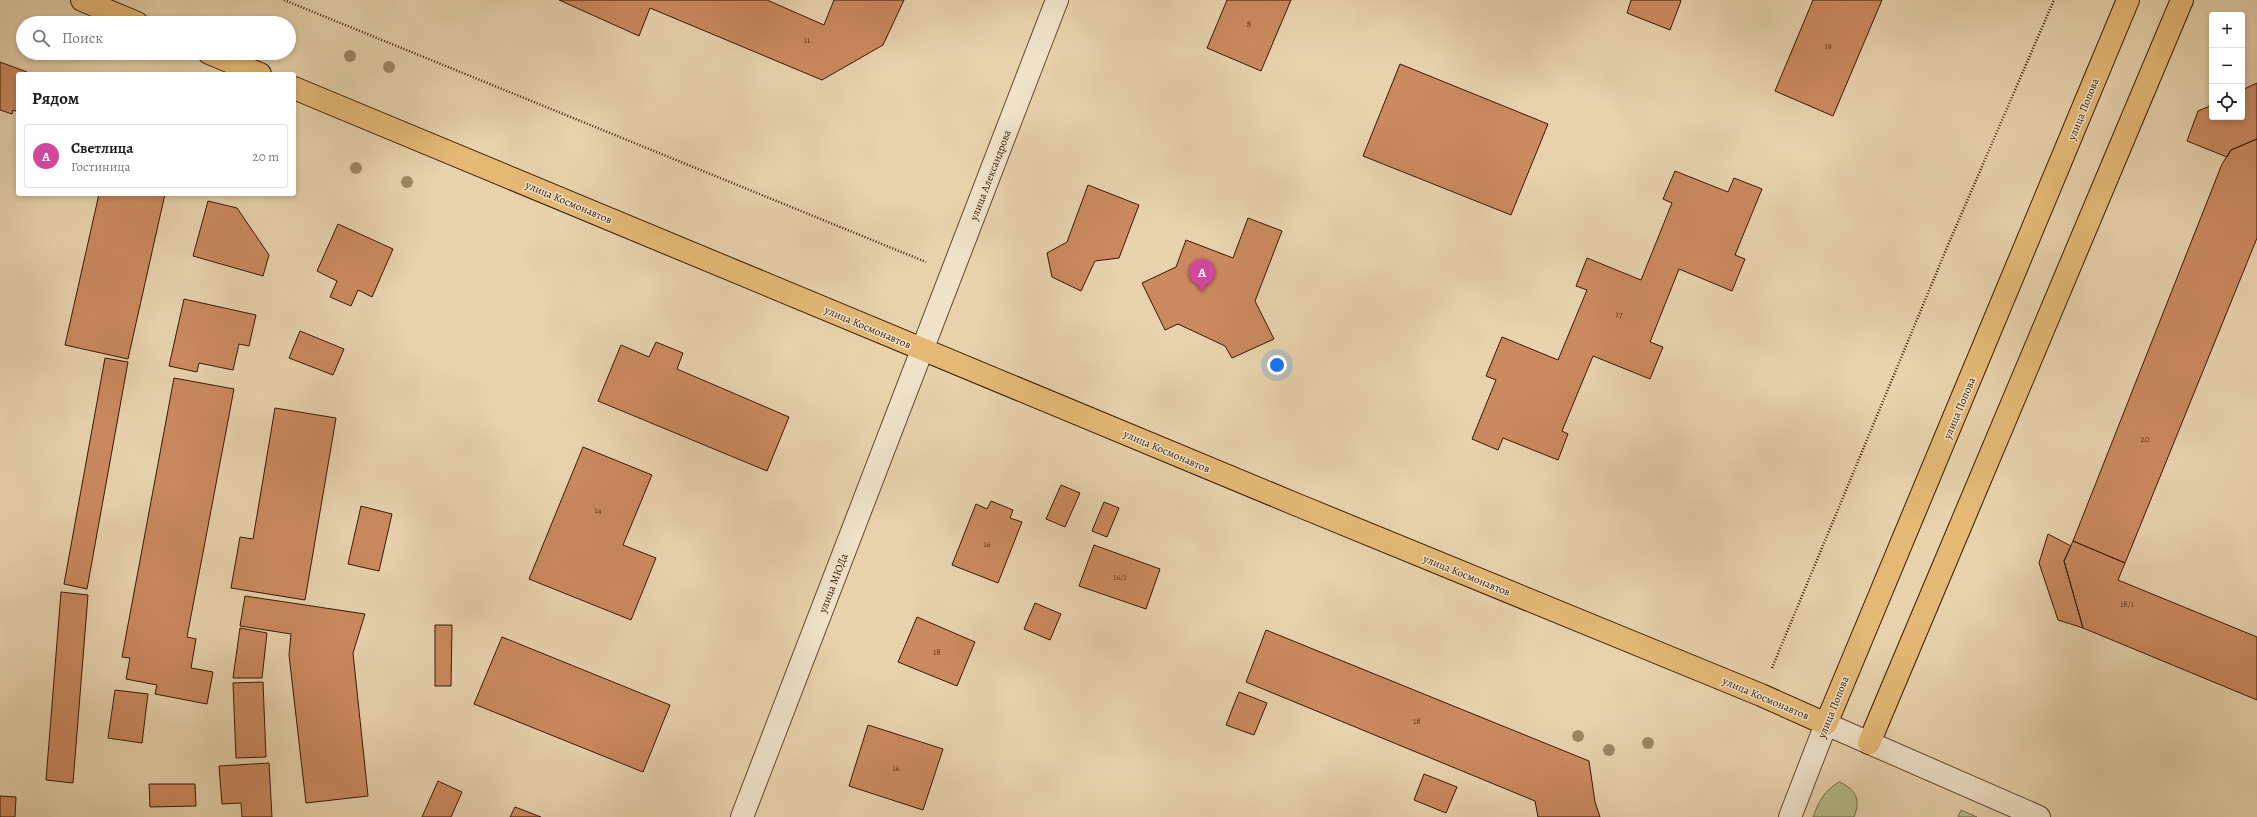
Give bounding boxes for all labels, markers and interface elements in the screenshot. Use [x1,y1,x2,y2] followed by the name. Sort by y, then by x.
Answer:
[2209,12,2245,120] map controls
[2209,12,2245,48] button: +
[16,16,296,60] search box
[1247,18,1251,30] house number: 8
[30,27,52,49] icon: search
[62,28,103,48] text: Поиск
[804,34,810,46] house number: 11
[1824,40,1832,52] house number: 19
[2209,48,2245,84] button: −
[2064,75,2103,143] street label: улица Попова
[2209,84,2245,120] button: locate
[32,87,79,110] text: Рядом
[966,127,1015,224] street label: улица Александрова
[71,138,133,158] text: Светлица
[42,148,50,165] text: A
[253,148,279,165] text: 20 m
[71,158,131,175] text: Гостиница
[522,177,614,227] street label: улица Космонавтов
[1189,259,1215,292] pin: A
[821,302,913,352] street label: улица Космонавтов
[1616,308,1623,320] house number: 17
[1267,355,1287,375] your location
[1939,374,1980,442] street label: улица Попова
[1120,426,1212,476] street label: улица Космонавтов
[2140,433,2150,445] house number: 20
[594,504,602,516] house number: 14
[983,538,991,550] house number: 16
[815,551,852,616] street label: улица МЮДа
[1420,551,1513,600] street label: улица Космонавтов
[1113,571,1127,583] house number: 16/1
[2120,598,2134,610] house number: 18/1
[933,646,941,658] house number: 18
[1719,673,1811,723] street label: улица Космонавтов
[1814,673,1853,741] street label: улица Попова
[1413,715,1421,727] house number: 18
[892,762,900,774] house number: 16

